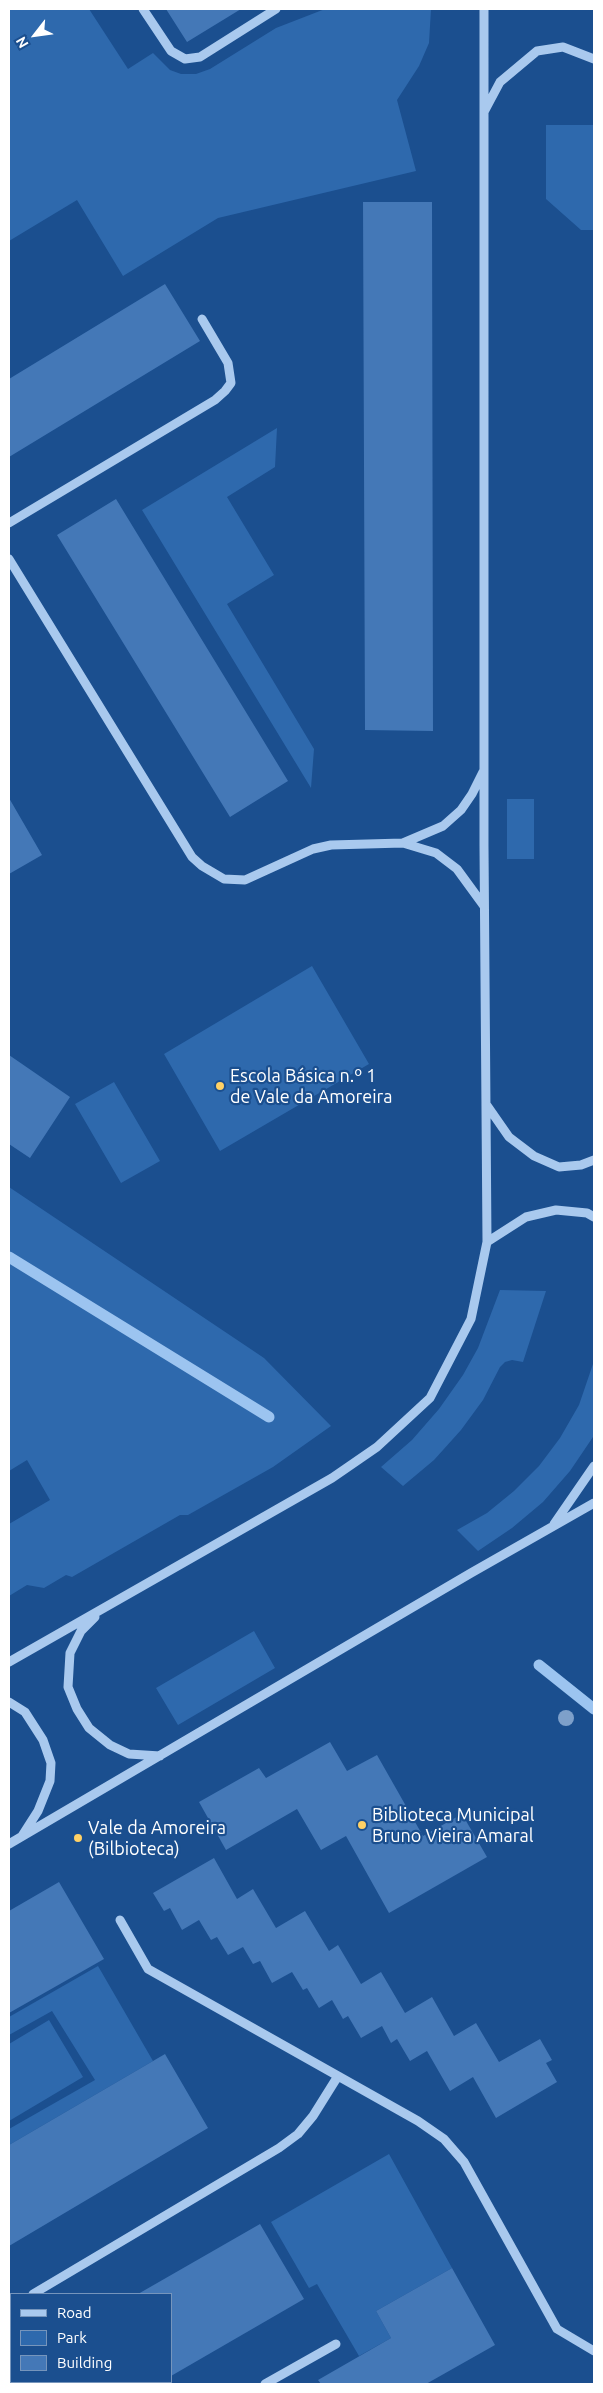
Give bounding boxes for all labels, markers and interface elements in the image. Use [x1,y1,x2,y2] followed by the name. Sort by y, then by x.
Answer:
[10,10,60,60] north arrow
[12,34,32,51] text: N
[230,1065,393,1108] place label: Escola Básica n.º 1 de Vale da Amoreira
[214,1080,226,1092] marker: Escola Básica n.º 1 de Vale da Amoreira
[372,1804,534,1846] place label: Biblioteca Municipal Bruno Vieira Amaral
[88,1817,226,1860] place label: Vale da Amoreira (Bilbioteca)
[356,1819,368,1831] marker: Biblioteca Municipal Bruno Vieira Amaral
[72,1832,84,1844] marker: Vale da Amoreira (Bilbioteca)
[10,2293,172,2383] legend
[57,2304,92,2321] text: Road
[57,2329,87,2346] text: Park
[57,2354,112,2371] text: Building

